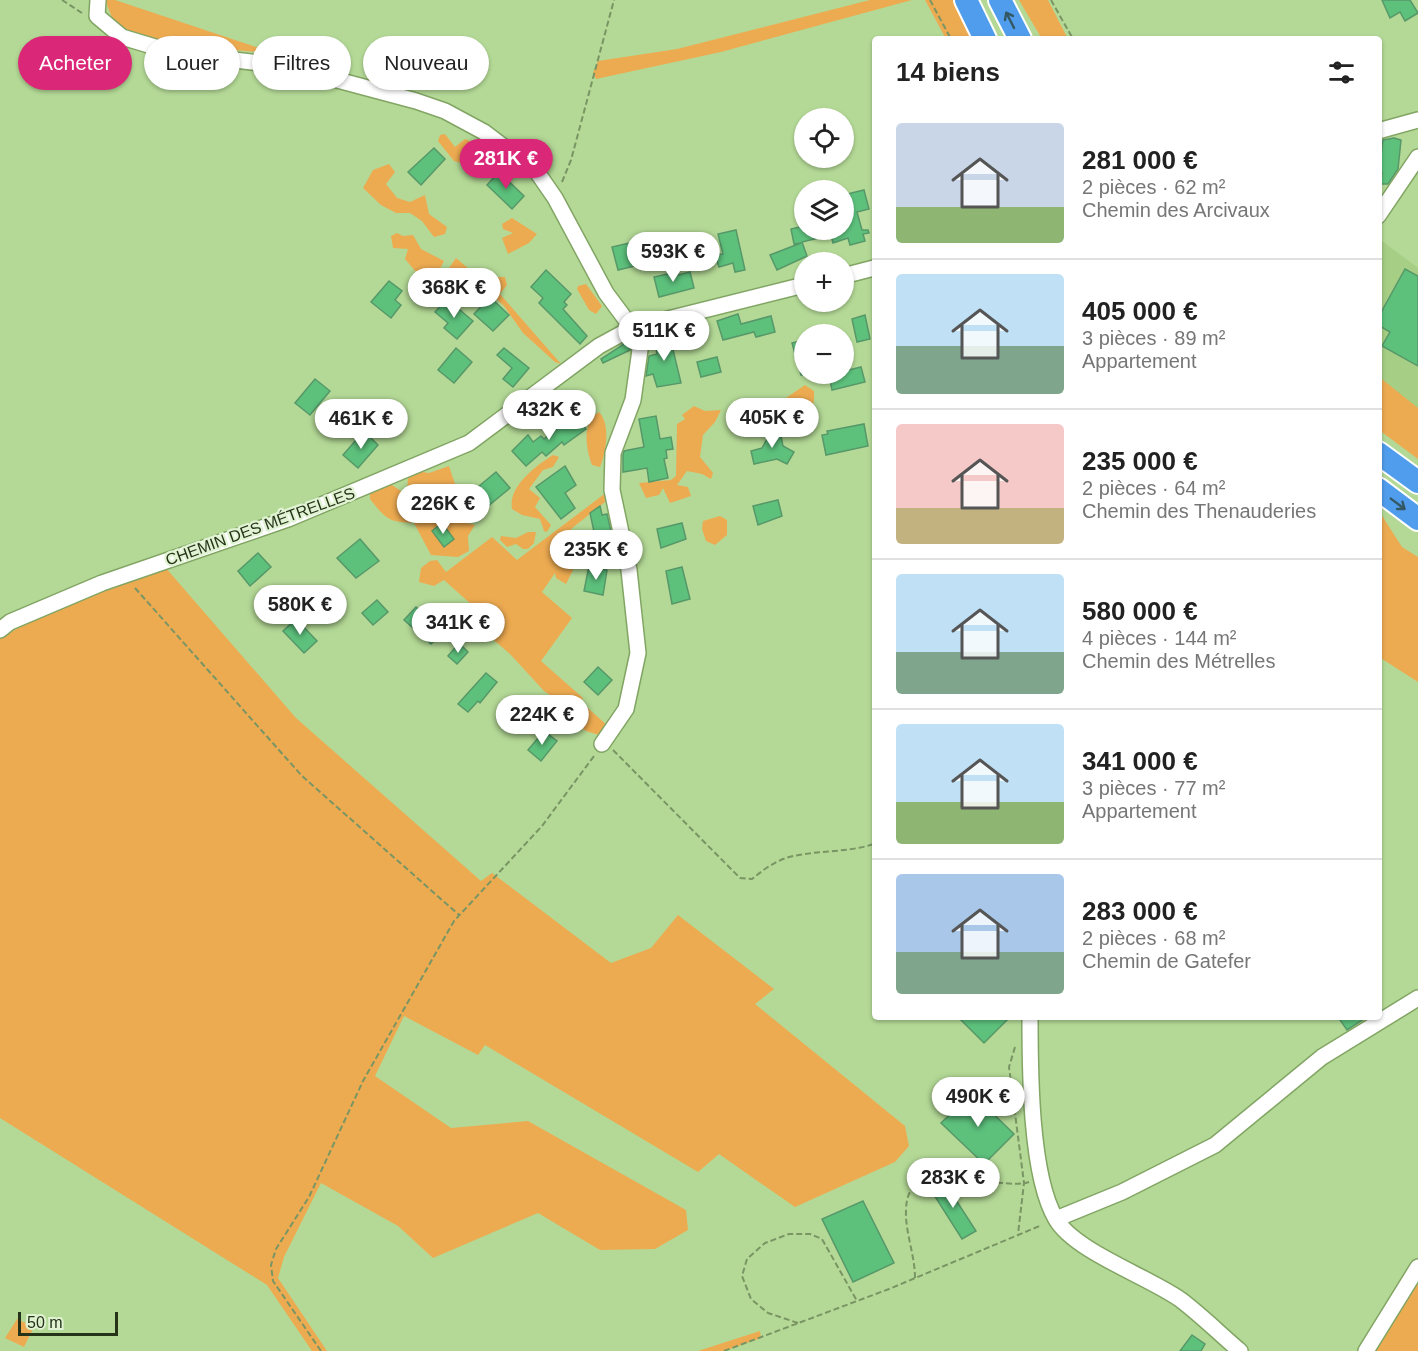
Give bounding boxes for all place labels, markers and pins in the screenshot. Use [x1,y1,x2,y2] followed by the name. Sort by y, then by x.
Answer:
[457,139,555,190] pin: 281K €
[624,232,722,283] pin: 593K €
[405,268,503,319] pin: 368K €
[615,311,713,362] pin: 511K €
[500,390,598,441] pin: 432K €
[723,398,821,449] pin: 405K €
[312,399,410,450] pin: 461K €
[394,484,492,535] pin: 226K €
[547,530,645,581] pin: 235K €
[251,585,349,636] pin: 580K €
[409,603,507,654] pin: 341K €
[493,695,591,746] pin: 224K €
[929,1077,1027,1128] pin: 490K €
[904,1158,1002,1209] pin: 283K €

